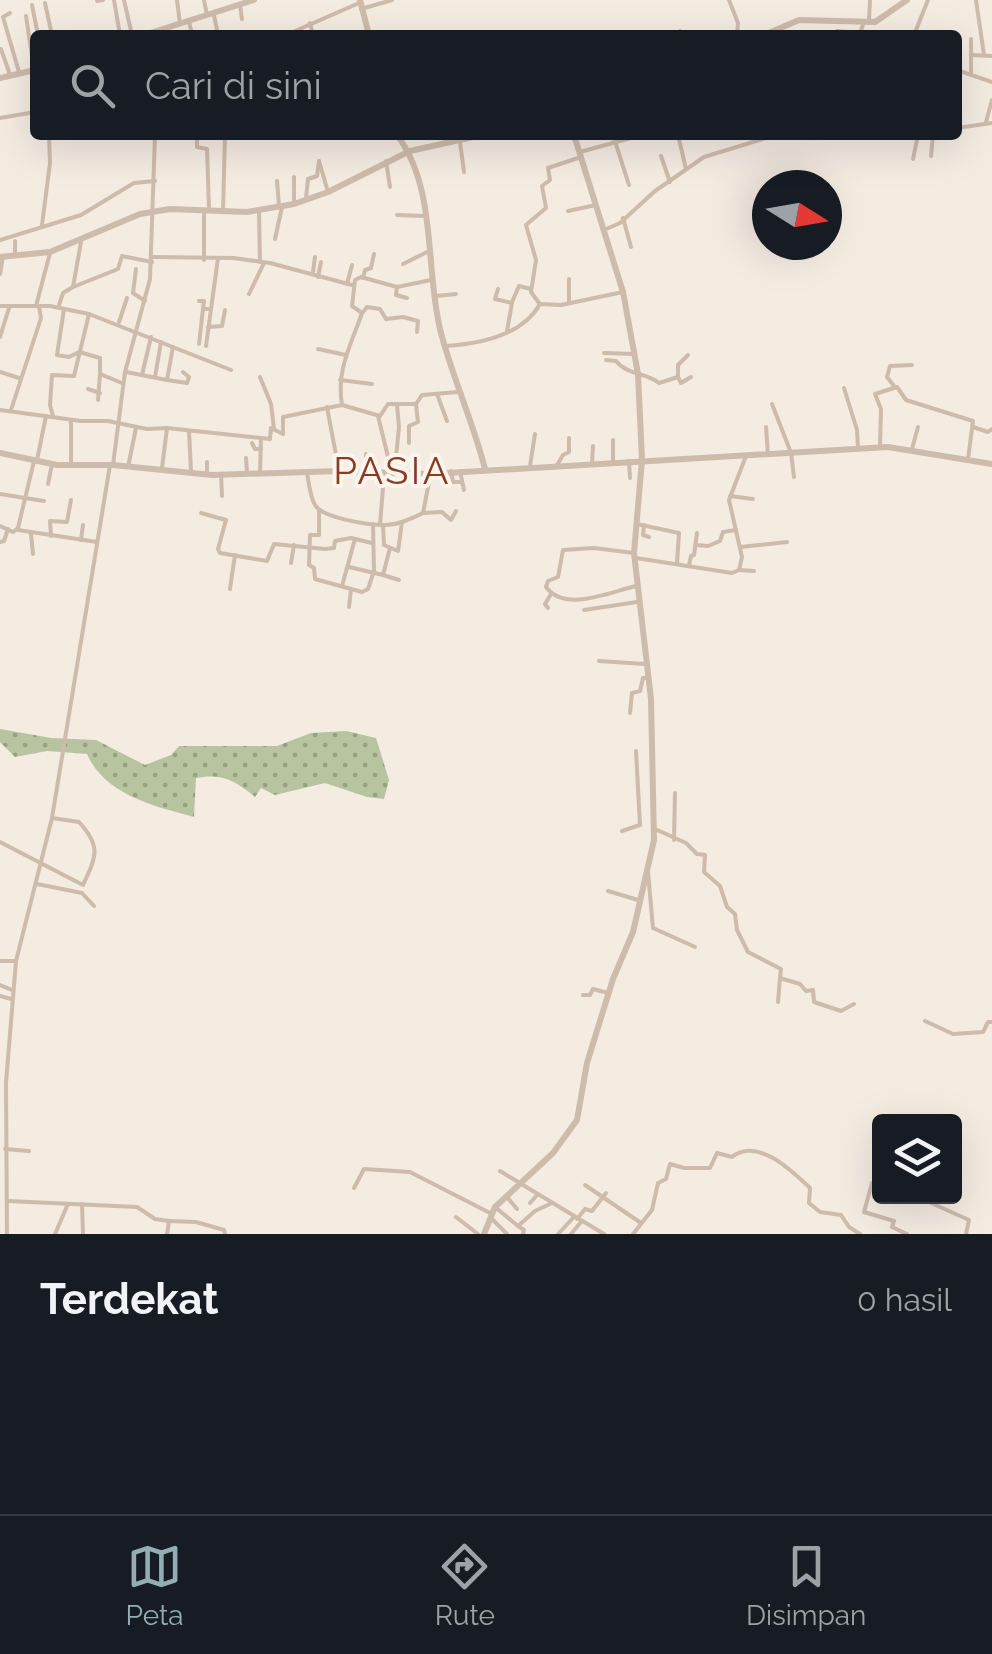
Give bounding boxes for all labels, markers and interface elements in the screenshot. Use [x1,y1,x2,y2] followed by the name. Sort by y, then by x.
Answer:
[30,30,962,140] search box
[65,58,120,113] icon: search
[145,63,322,108] text: Cari di sini
[752,170,842,260] north arrow
[333,448,451,493] district label: PASIA
[872,1114,962,1204] map controls
[872,1114,962,1204] button: layers
[40,1275,219,1324] text: Terdekat
[857,1281,952,1318] text: 0 hasil
[126,1539,184,1632] tab: Peta
[435,1539,495,1632] tab: Rute
[746,1539,866,1632] tab: Disimpan

